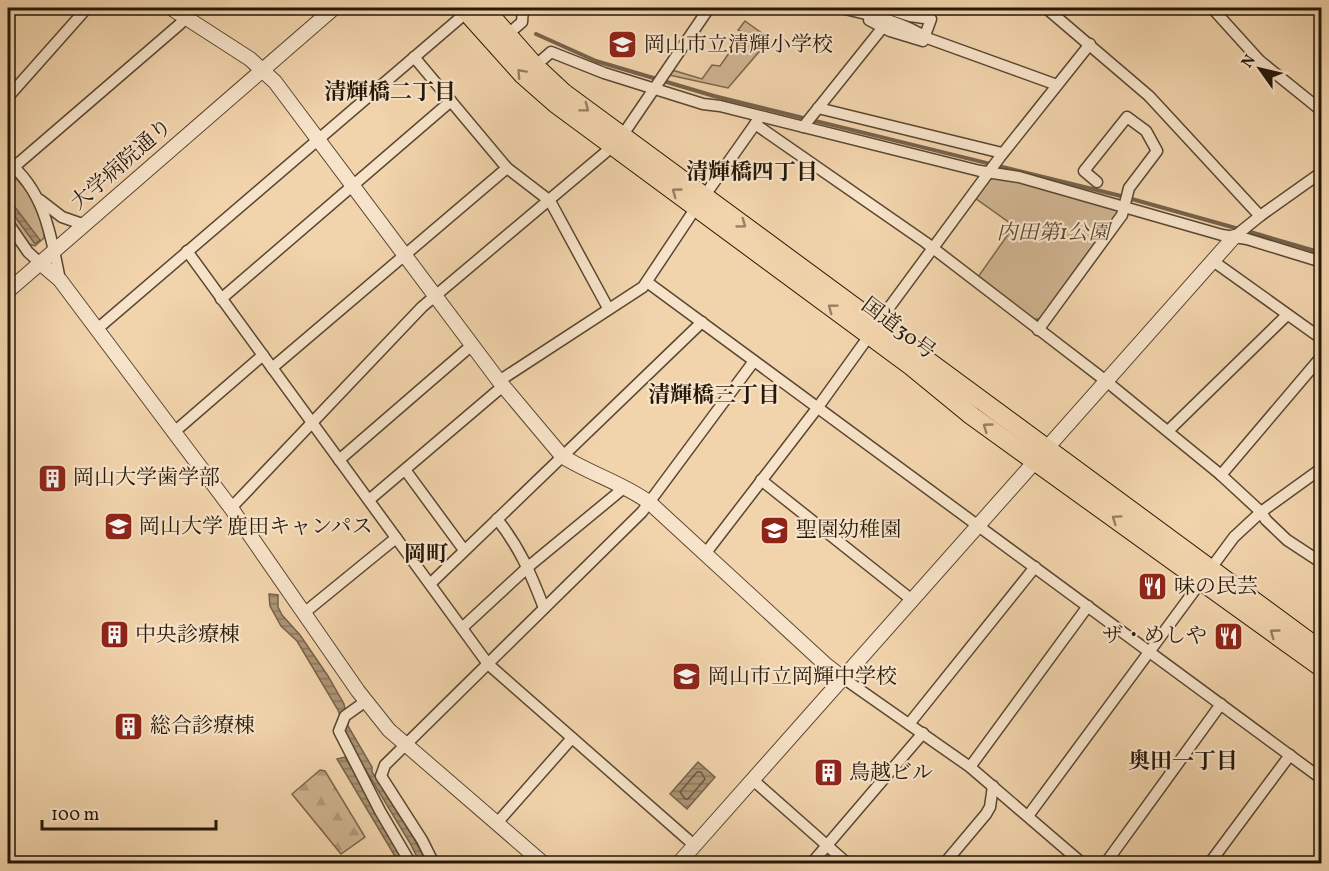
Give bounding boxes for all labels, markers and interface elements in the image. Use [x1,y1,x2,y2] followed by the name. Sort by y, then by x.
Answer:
[607,29,639,61] school or university icon: 岡山市立清輝小学校
[644,31,833,60] place label: 岡山市立清輝小学校
[1230,39,1290,99] north arrow
[1237,50,1262,73] text: N
[517,69,528,80] one-way arrow
[324,78,456,109] district label: 清輝橋二丁目
[578,101,589,112] one-way arrow
[65,113,179,217] street label: 大学病院通り
[686,158,818,189] district label: 清輝橋四丁目
[671,188,682,199] one-way arrow
[735,217,746,228] one-way arrow
[997,219,1112,248] park label: 内田第1公園
[855,292,941,366] street label: 国道30号
[828,304,839,315] one-way arrow
[648,381,780,412] district label: 清輝橋三丁目
[982,423,993,434] one-way arrow
[36,462,68,494] building icon: 岡山大学歯学部
[73,464,220,493] place label: 岡山大学歯学部
[102,511,134,543] school or university icon: 岡山大学 鹿田キャンパス
[139,513,373,542] place label: 岡山大学 鹿田キャンパス
[759,514,791,546] school or university icon: 聖園幼稚園
[1112,515,1123,526] one-way arrow
[796,516,901,545] place label: 聖園幼稚園
[404,540,448,571] district label: 岡町
[1137,571,1169,603] restaurant icon: 味の民芸
[1174,573,1258,602] place label: 味の民芸
[98,619,130,651] building icon: 中央診療棟
[1212,620,1244,652] restaurant icon: ザ・めしや
[135,621,240,650] place label: 中央診療棟
[1102,622,1207,651] place label: ザ・めしや
[1270,630,1281,641] one-way arrow
[671,661,703,693] school or university icon: 岡山市立岡輝中学校
[708,663,897,692] place label: 岡山市立岡輝中学校
[113,710,145,742] building icon: 総合診療棟
[150,712,255,741] place label: 総合診療棟
[1128,747,1238,778] district label: 奥田一丁目
[812,757,844,789] building icon: 鳥越ビル
[849,759,933,788] place label: 鳥越ビル
[42,793,216,831] scale bar
[51,803,100,828] text: 100 m

